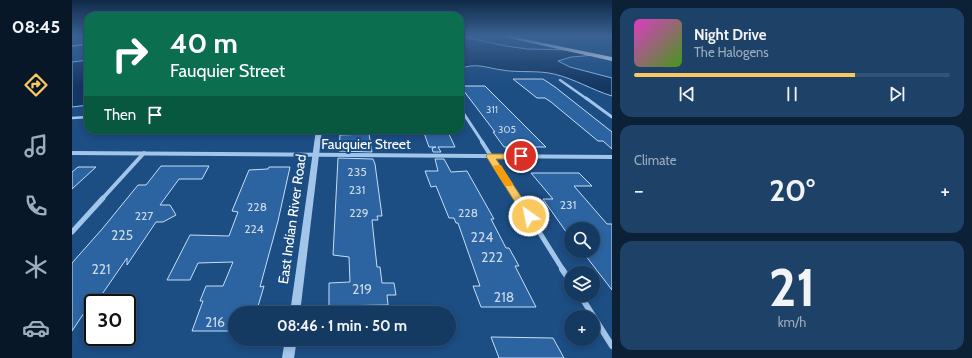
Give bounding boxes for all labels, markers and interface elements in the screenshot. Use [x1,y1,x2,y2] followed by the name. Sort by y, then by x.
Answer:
[12,16,60,38] text: 08:45
[170,26,238,60] text: 40 m
[694,26,767,44] text: Night Drive
[104,28,156,80] icon: right
[694,44,769,60] text: The Halogens
[170,60,285,82] text: Fauquier Street
[22,71,50,99] icon: directions
[676,83,698,105] icon: previous
[781,83,803,105] icon: pause
[886,83,908,105] icon: next
[486,103,498,116] house number: 311
[144,104,166,126] icon: arrive
[104,106,136,124] text: Then
[498,123,516,136] house number: 305
[22,132,50,160] icon: music
[321,135,411,153] street label: Fauquier Street
[504,139,538,173] pin
[510,145,532,167] icon: arrive
[634,152,676,168] text: Climate
[274,153,310,285] street label: East Indian River Road
[347,164,367,179] house number: 235
[769,172,815,209] text: 20°
[634,177,644,204] text: −
[940,177,950,204] text: +
[349,182,365,197] house number: 231
[22,192,50,220] icon: phone
[508,195,550,237] position arrow
[560,197,576,212] house number: 231
[247,199,267,214] house number: 228
[349,205,369,220] house number: 229
[458,205,478,220] house number: 228
[135,208,153,223] house number: 227
[244,221,264,236] house number: 224
[564,222,600,346] map controls
[564,222,600,258] button: search
[111,226,133,244] house number: 225
[471,228,493,246] house number: 224
[481,248,503,266] house number: 222
[22,253,50,281] icon: climate
[769,256,815,319] text: 21
[91,260,111,278] house number: 221
[564,266,600,302] button: layers
[352,280,372,298] house number: 219
[494,288,514,306] house number: 218
[84,294,136,346] speed limit sign: 30
[564,310,600,346] button: +
[205,313,225,331] house number: 216
[22,314,50,342] icon: car
[778,314,806,330] text: km/h
[277,317,407,335] text: 08:46 · 1 min · 50 m

